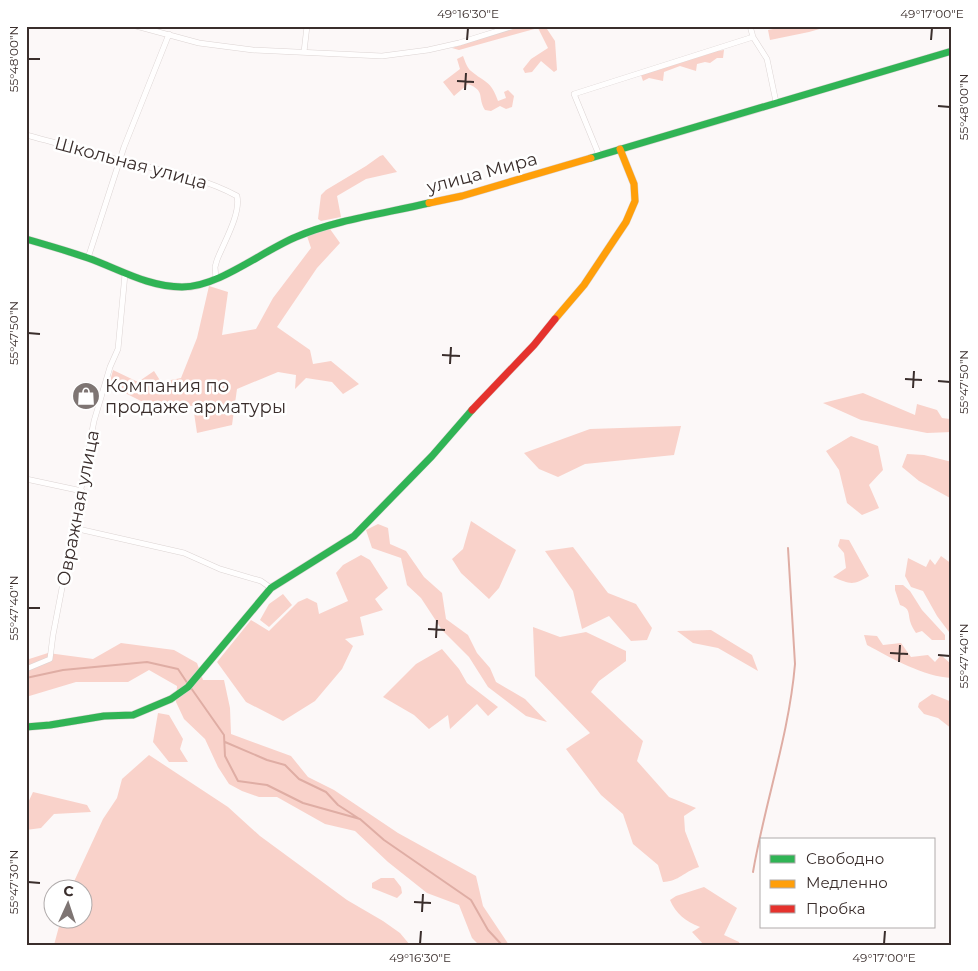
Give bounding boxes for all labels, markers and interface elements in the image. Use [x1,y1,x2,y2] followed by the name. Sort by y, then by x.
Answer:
[437,6,499,21] text: 49°16'30"E
[900,6,964,21] text: 49°17'00"E
[6,26,21,92] text: 55°48'00"N
[956,74,971,140] text: 55°48'00"N
[52,132,210,194] street label: Школьная улица
[423,148,540,199] street label: улица Мира
[6,301,21,365] text: 55°47'50"N
[956,350,971,414] text: 55°47'50"N
[105,375,286,418] place label: Компания по продаже арматуры
[71,381,101,411] shop icon: Компания по продаже арматуры
[52,428,104,588] street label: Овражная улица
[6,576,21,640] text: 55°47'40"N
[956,624,971,688] text: 55°47'40"N
[760,838,936,928] legend
[806,849,884,868] text: Свободно
[6,850,21,914] text: 55°47'30"N
[806,873,888,892] text: Медленно
[42,878,92,928] north arrow
[63,882,74,900] text: С
[806,899,865,918] text: Пробка
[389,950,451,965] text: 49°16'30"E
[852,950,916,965] text: 49°17'00"E

